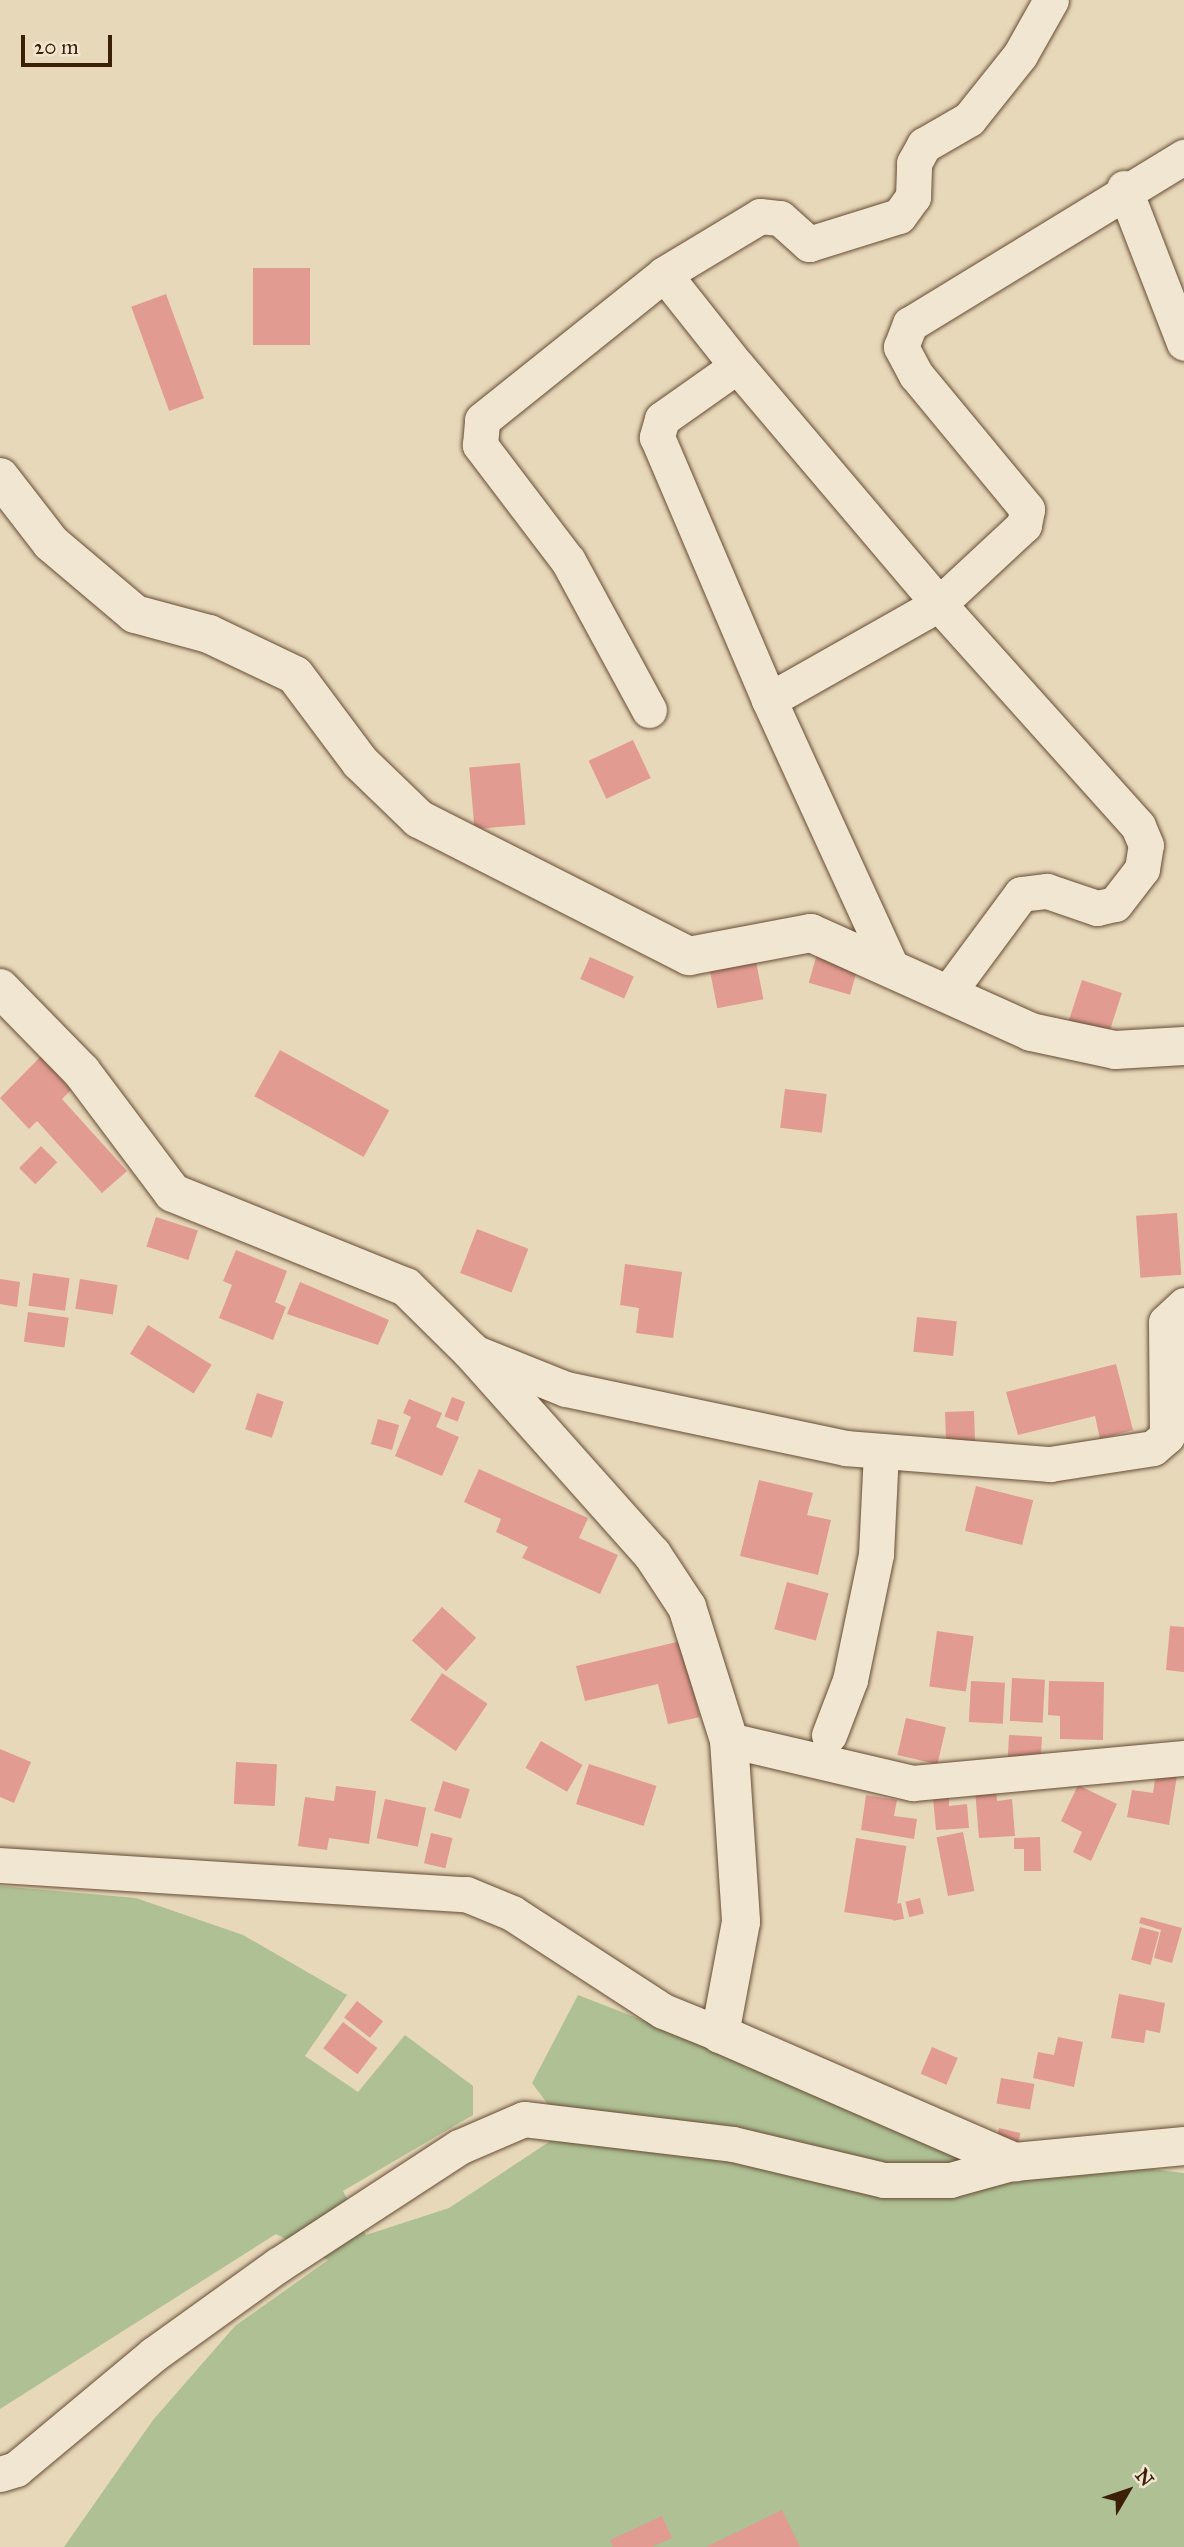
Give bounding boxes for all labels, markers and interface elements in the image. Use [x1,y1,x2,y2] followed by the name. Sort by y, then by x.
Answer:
[24,21,116,65] scale bar
[34,34,79,60] text: 20 m
[1093,2456,1163,2526] north arrow
[1131,2464,1159,2491] text: N

